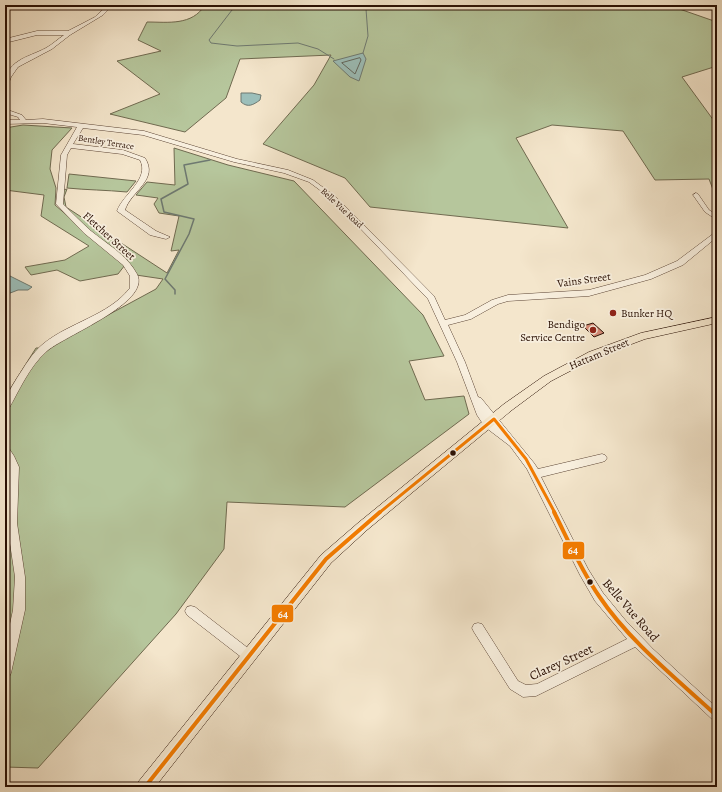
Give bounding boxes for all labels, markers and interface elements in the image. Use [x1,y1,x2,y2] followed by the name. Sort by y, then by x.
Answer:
[77,132,135,152] street label: Bentley Terrace
[318,185,366,231] street label: Belle Vue Road
[80,208,139,264] street label: Fletcher Street
[555,269,612,291] street label: Vains Street
[621,306,673,321] place label: Bunker HQ
[608,308,618,318] marker: Bunker HQ
[520,317,586,345] place label: Bendigo Service Centre
[588,325,598,335] marker: Bendigo Service Centre
[567,334,632,373] street label: Hattam Street
[448,448,458,458] unlabelled marker
[562,541,585,560] line badge: 64
[568,543,578,558] text: 64
[599,575,663,645] street label: Belle Vue Road
[585,577,595,587] unlabelled marker
[271,604,294,623] line badge: 64
[278,607,288,622] text: 64
[526,640,596,684] street label: Clarey Street

